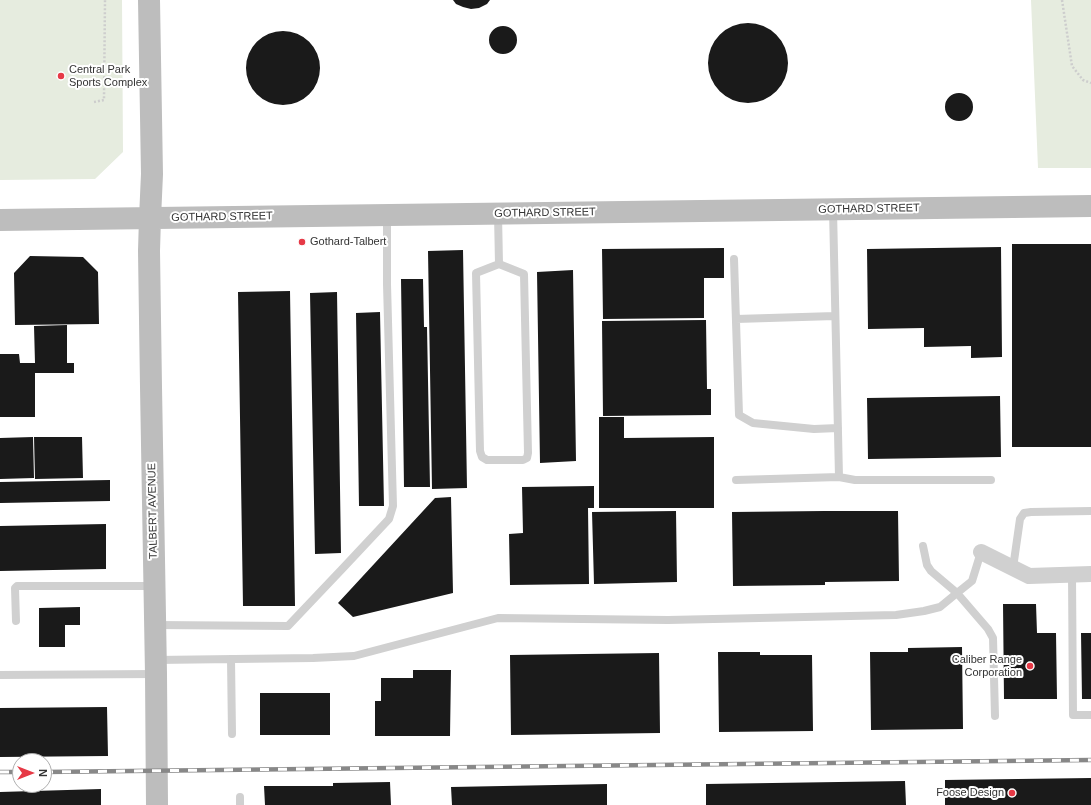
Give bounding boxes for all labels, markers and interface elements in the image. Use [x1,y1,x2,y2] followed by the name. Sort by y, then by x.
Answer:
[69,63,147,89] place label: Central Park Sports Complex
[56,71,66,81] marker: Central Park Sports Complex
[818,202,920,216] street label: GOTHARD STREET
[494,206,596,220] street label: GOTHARD STREET
[171,210,273,224] street label: GOTHARD STREET
[310,235,386,249] place label: Gothard-Talbert
[297,237,307,247] marker: Gothard-Talbert
[146,463,160,559] street label: TALBERT AVENUE
[952,653,1022,679] place label: Caliber Range Corporation
[1025,661,1035,671] marker: Caliber Range Corporation
[12,753,52,793] north arrow
[37,769,49,777] text: N
[936,786,1004,800] place label: Foose Design
[1007,788,1017,798] marker: Foose Design

